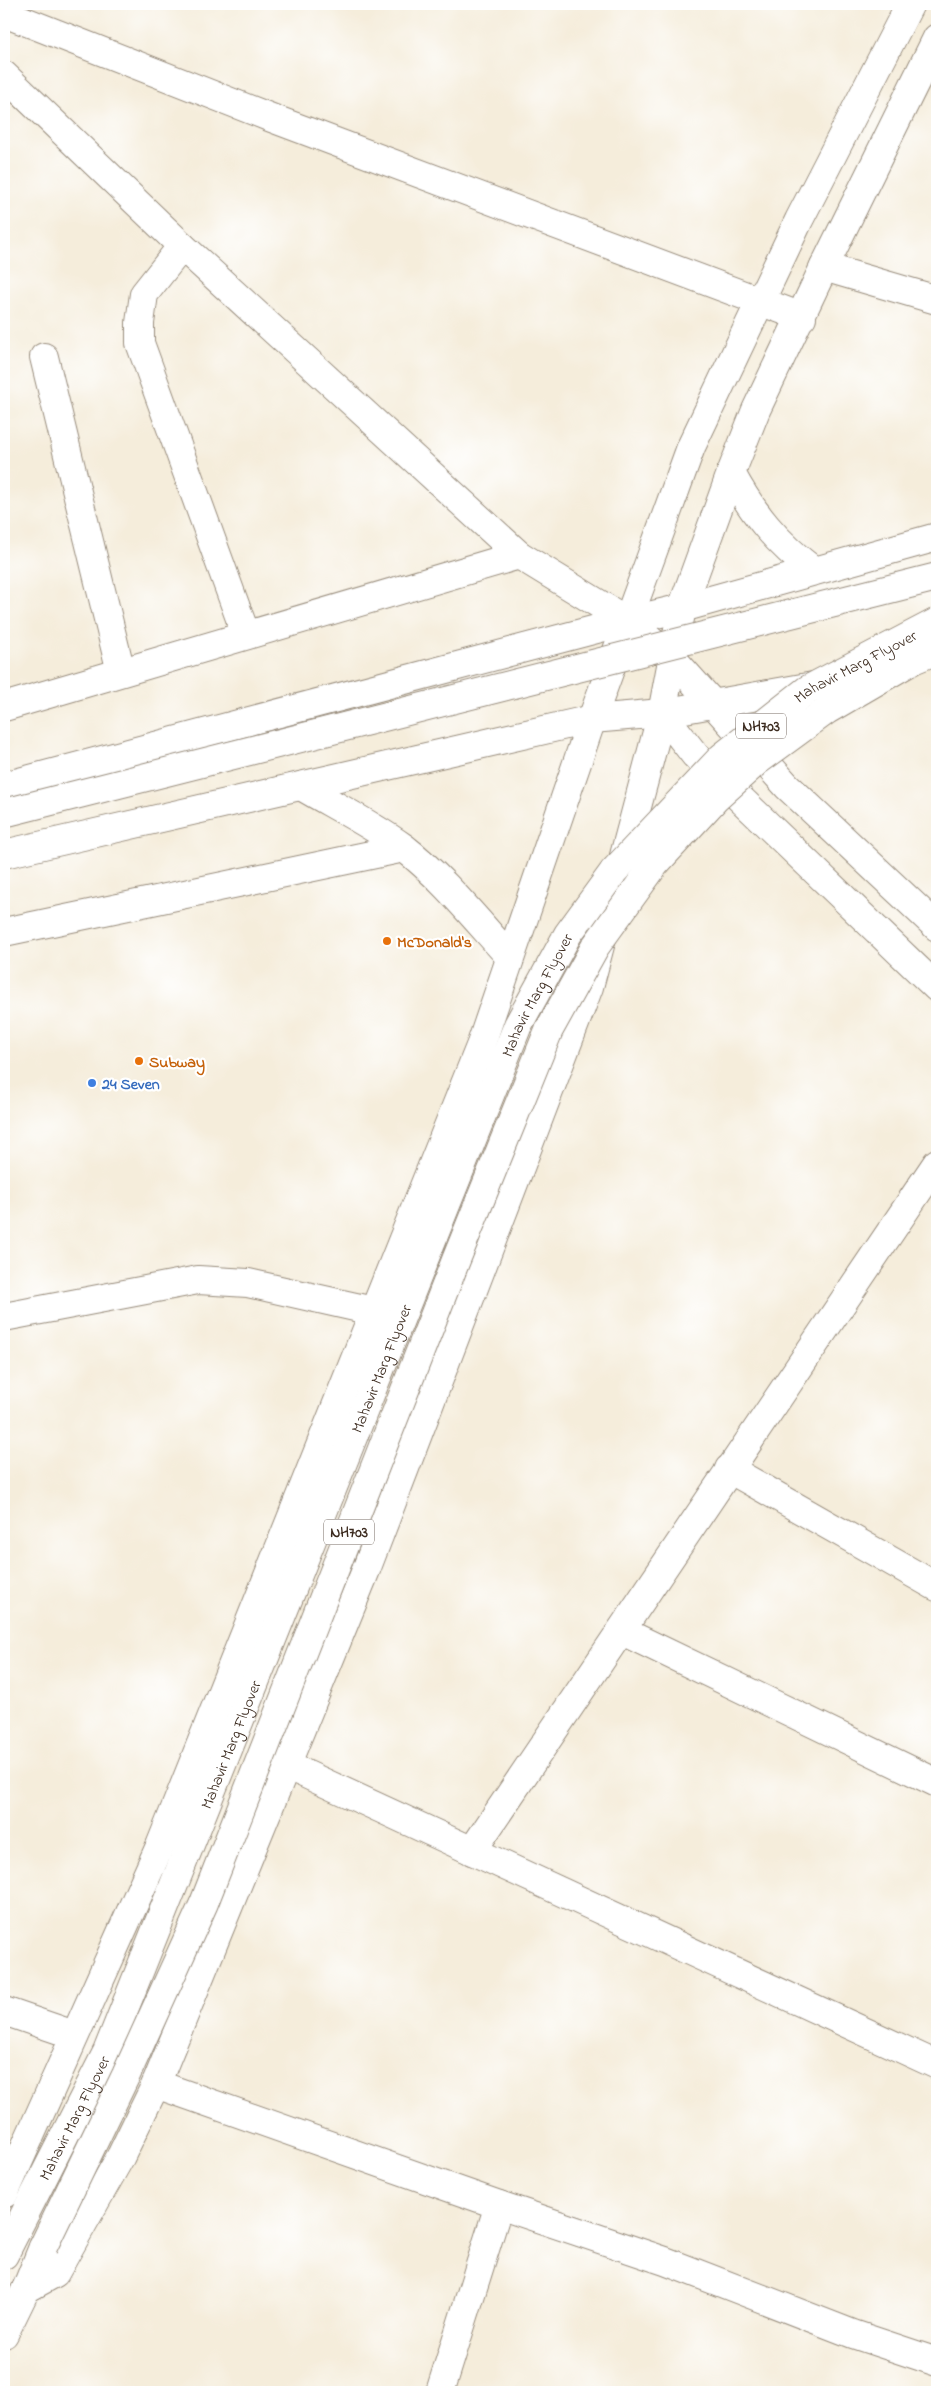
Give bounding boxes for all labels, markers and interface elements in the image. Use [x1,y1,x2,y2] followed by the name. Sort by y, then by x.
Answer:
[789,625,922,710] street label: Mahavir Marg Flyover
[736,714,786,738] road number: NH703
[496,929,580,1061] street label: Mahavir Marg Flyover
[397,931,472,955] place label: McDonald's
[381,935,393,947] marker: McDonald's
[149,1051,205,1076] place label: Subway
[133,1055,145,1067] marker: Subway
[101,1073,160,1097] place label: 24 Seven
[86,1077,98,1089] marker: 24 Seven
[346,1301,419,1437] street label: Mahavir Marg Flyover
[324,1520,374,1544] road number: NH703
[195,1677,269,1813] street label: Mahavir Marg Flyover
[34,2052,117,2185] street label: Mahavir Marg Flyover

